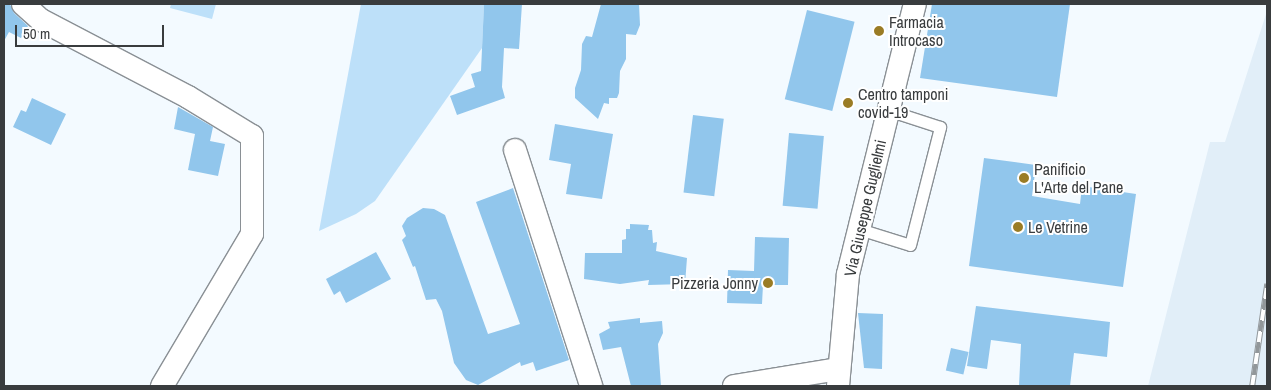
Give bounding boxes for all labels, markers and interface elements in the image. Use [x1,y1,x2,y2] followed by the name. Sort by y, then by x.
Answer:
[889,12,944,50] place label: Farmacia Introcaso
[18,15,166,47] scale bar
[23,23,50,44] text: 50 m
[873,25,885,37] marker: Farmacia Introcaso
[858,84,948,122] place label: Centro tamponi covid-19
[842,97,854,109] marker: Centro tamponi covid-19
[840,138,890,278] street label: Via Giuseppe Guglielmi
[1034,159,1123,197] place label: Panificio L'Arte del Pane
[1018,172,1030,184] marker: Panificio L'Arte del Pane
[1028,217,1088,237] place label: Le Vetrine
[1012,221,1024,233] marker: Le Vetrine
[671,273,758,293] place label: Pizzeria Jonny
[762,277,774,289] marker: Pizzeria Jonny

